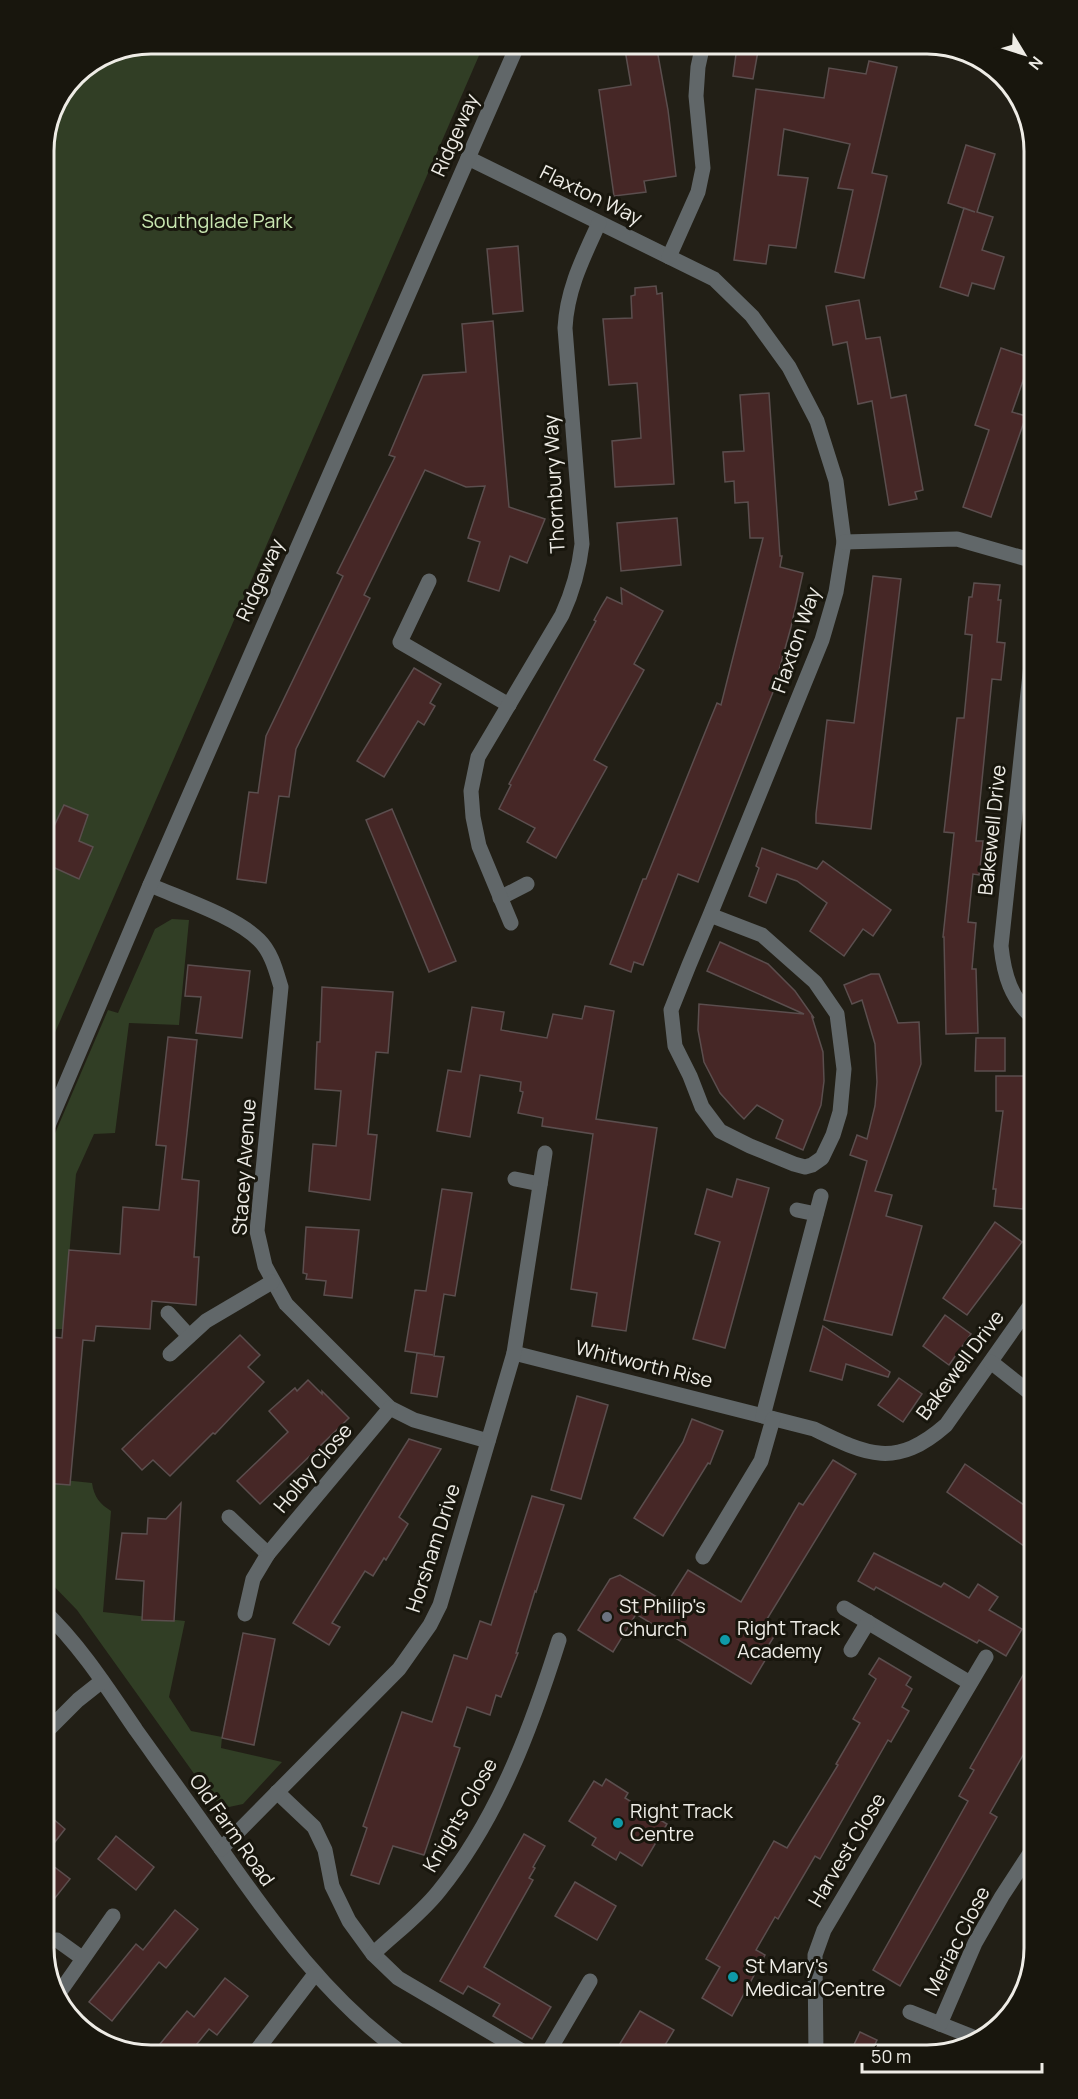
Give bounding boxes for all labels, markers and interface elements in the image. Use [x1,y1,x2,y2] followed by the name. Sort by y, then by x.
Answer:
[994,24,1054,84] north arrow
[1024,52,1048,75] text: N
[424,89,485,181] street label: Ridgeway
[536,158,647,231] street label: Flaxton Way
[142,207,294,234] park label: Southglade Park
[536,413,571,554] street label: Thornbury Way
[229,534,290,626] street label: Ridgeway
[765,583,826,697] street label: Flaxton Way
[971,763,1012,897] street label: Bakewell Drive
[225,1098,262,1236] street label: Stacey Avenue
[909,1304,1010,1425] street label: Bakewell Drive
[573,1333,716,1394] street label: Whitworth Rise
[267,1417,358,1518] street label: Holby Close
[399,1480,466,1616] street label: Horsham Drive
[619,1592,706,1642] place label: St Philip's Church
[600,1610,614,1624] marker: St Philip's Church
[737,1614,841,1664] place label: Right Track Academy
[718,1633,732,1647] marker: Right Track Academy
[416,1753,503,1877] street label: Knights Close
[184,1768,281,1891] street label: Old Farm Road
[802,1788,891,1912] street label: Harvest Close
[630,1797,734,1847] place label: Right Track Centre
[611,1816,625,1830] marker: Right Track Centre
[917,1881,996,2000] street label: Meriac Close
[745,1952,885,2002] place label: St Mary's Medical Centre
[726,1970,740,1984] marker: St Mary's Medical Centre
[862,2036,1042,2074] scale bar
[871,2044,911,2068] text: 50 m

